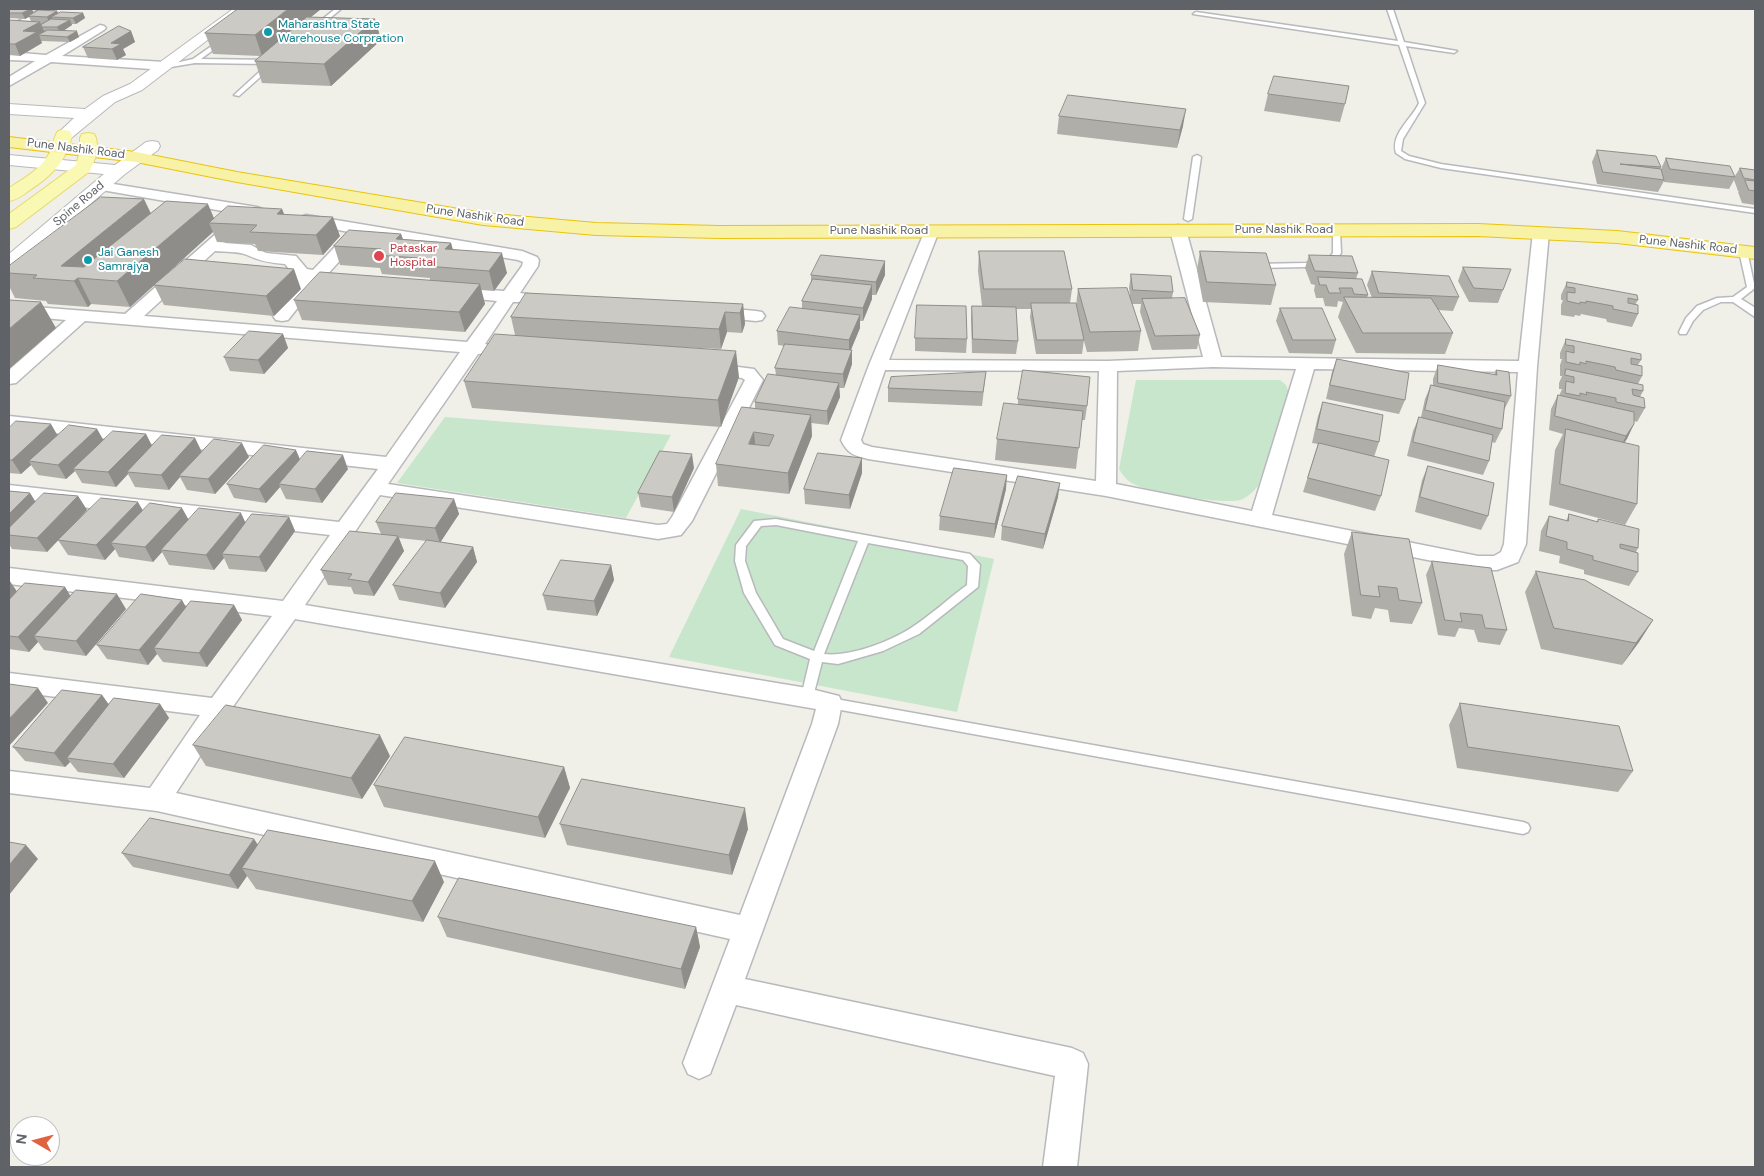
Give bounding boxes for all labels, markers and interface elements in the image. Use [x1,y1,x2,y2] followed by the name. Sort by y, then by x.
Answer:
[278,18,404,46] place label: Maharashtra State Warehouse Corpration
[262,26,274,38] marker: Maharashtra State Warehouse Corpration
[26,136,126,162] street label: Pune Nashik Road
[51,178,107,230] street label: Spine Road
[425,202,525,230] street label: Pune Nashik Road
[1235,223,1333,237] street label: Pune Nashik Road
[830,224,928,238] street label: Pune Nashik Road
[1638,233,1738,257] street label: Pune Nashik Road
[390,242,437,270] place label: Pataskar Hospital
[98,246,159,274] place label: Jai Ganesh Samrajya
[372,249,386,263] marker: Pataskar Hospital
[82,254,94,266] marker: Jai Ganesh Samrajya
[10,1116,60,1166] north arrow
[12,1133,31,1145] text: N

